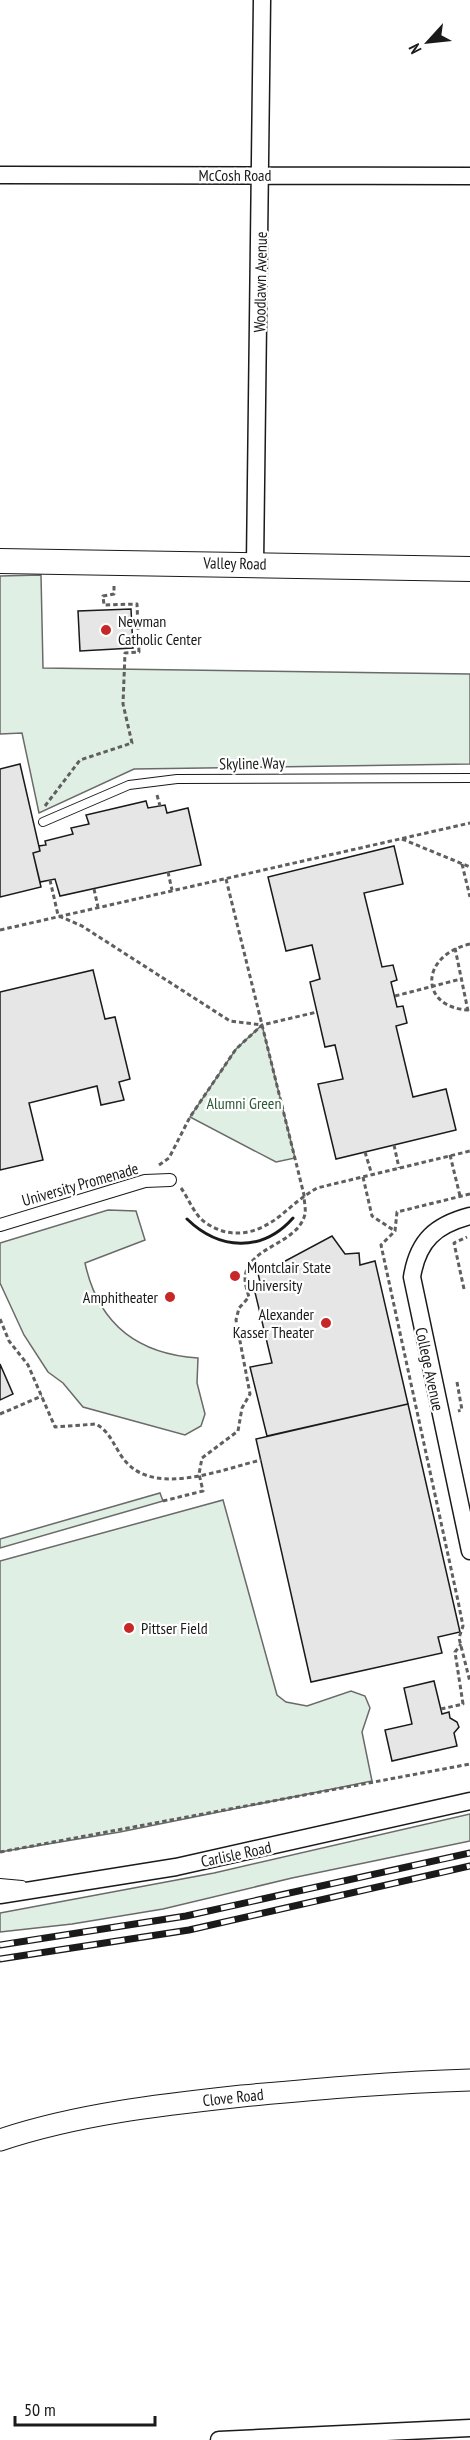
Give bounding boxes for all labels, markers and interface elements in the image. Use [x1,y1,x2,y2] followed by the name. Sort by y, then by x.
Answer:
[398,12,458,72] north arrow
[404,40,426,57] text: N
[199,165,271,185] street label: McCosh Road
[249,231,271,333] street label: Woodlawn Avenue
[202,552,267,574] street label: Valley Road
[118,611,202,649] place label: Newman Catholic Center
[99,623,113,637] marker: Newman Catholic Center
[219,752,285,774] street label: Skyline Way
[207,1093,281,1113] park label: Alumni Green
[19,1158,141,1210] street label: University Promenade
[247,1257,331,1295] place label: Montclair State University
[228,1269,242,1283] marker: Montclair State University
[83,1287,159,1307] place label: Amphitheater
[163,1290,177,1304] marker: Amphitheater
[233,1304,315,1342] place label: Alexander Kasser Theater
[319,1316,333,1330] marker: Alexander Kasser Theater
[411,1326,449,1412] street label: College Avenue
[141,1618,208,1638] place label: Pittser Field
[122,1621,136,1635] marker: Pittser Field
[199,1837,273,1871] street label: Carlisle Road
[201,2084,265,2110] street label: Clove Road
[15,2389,154,2427] scale bar
[24,2398,56,2421] text: 50 m

